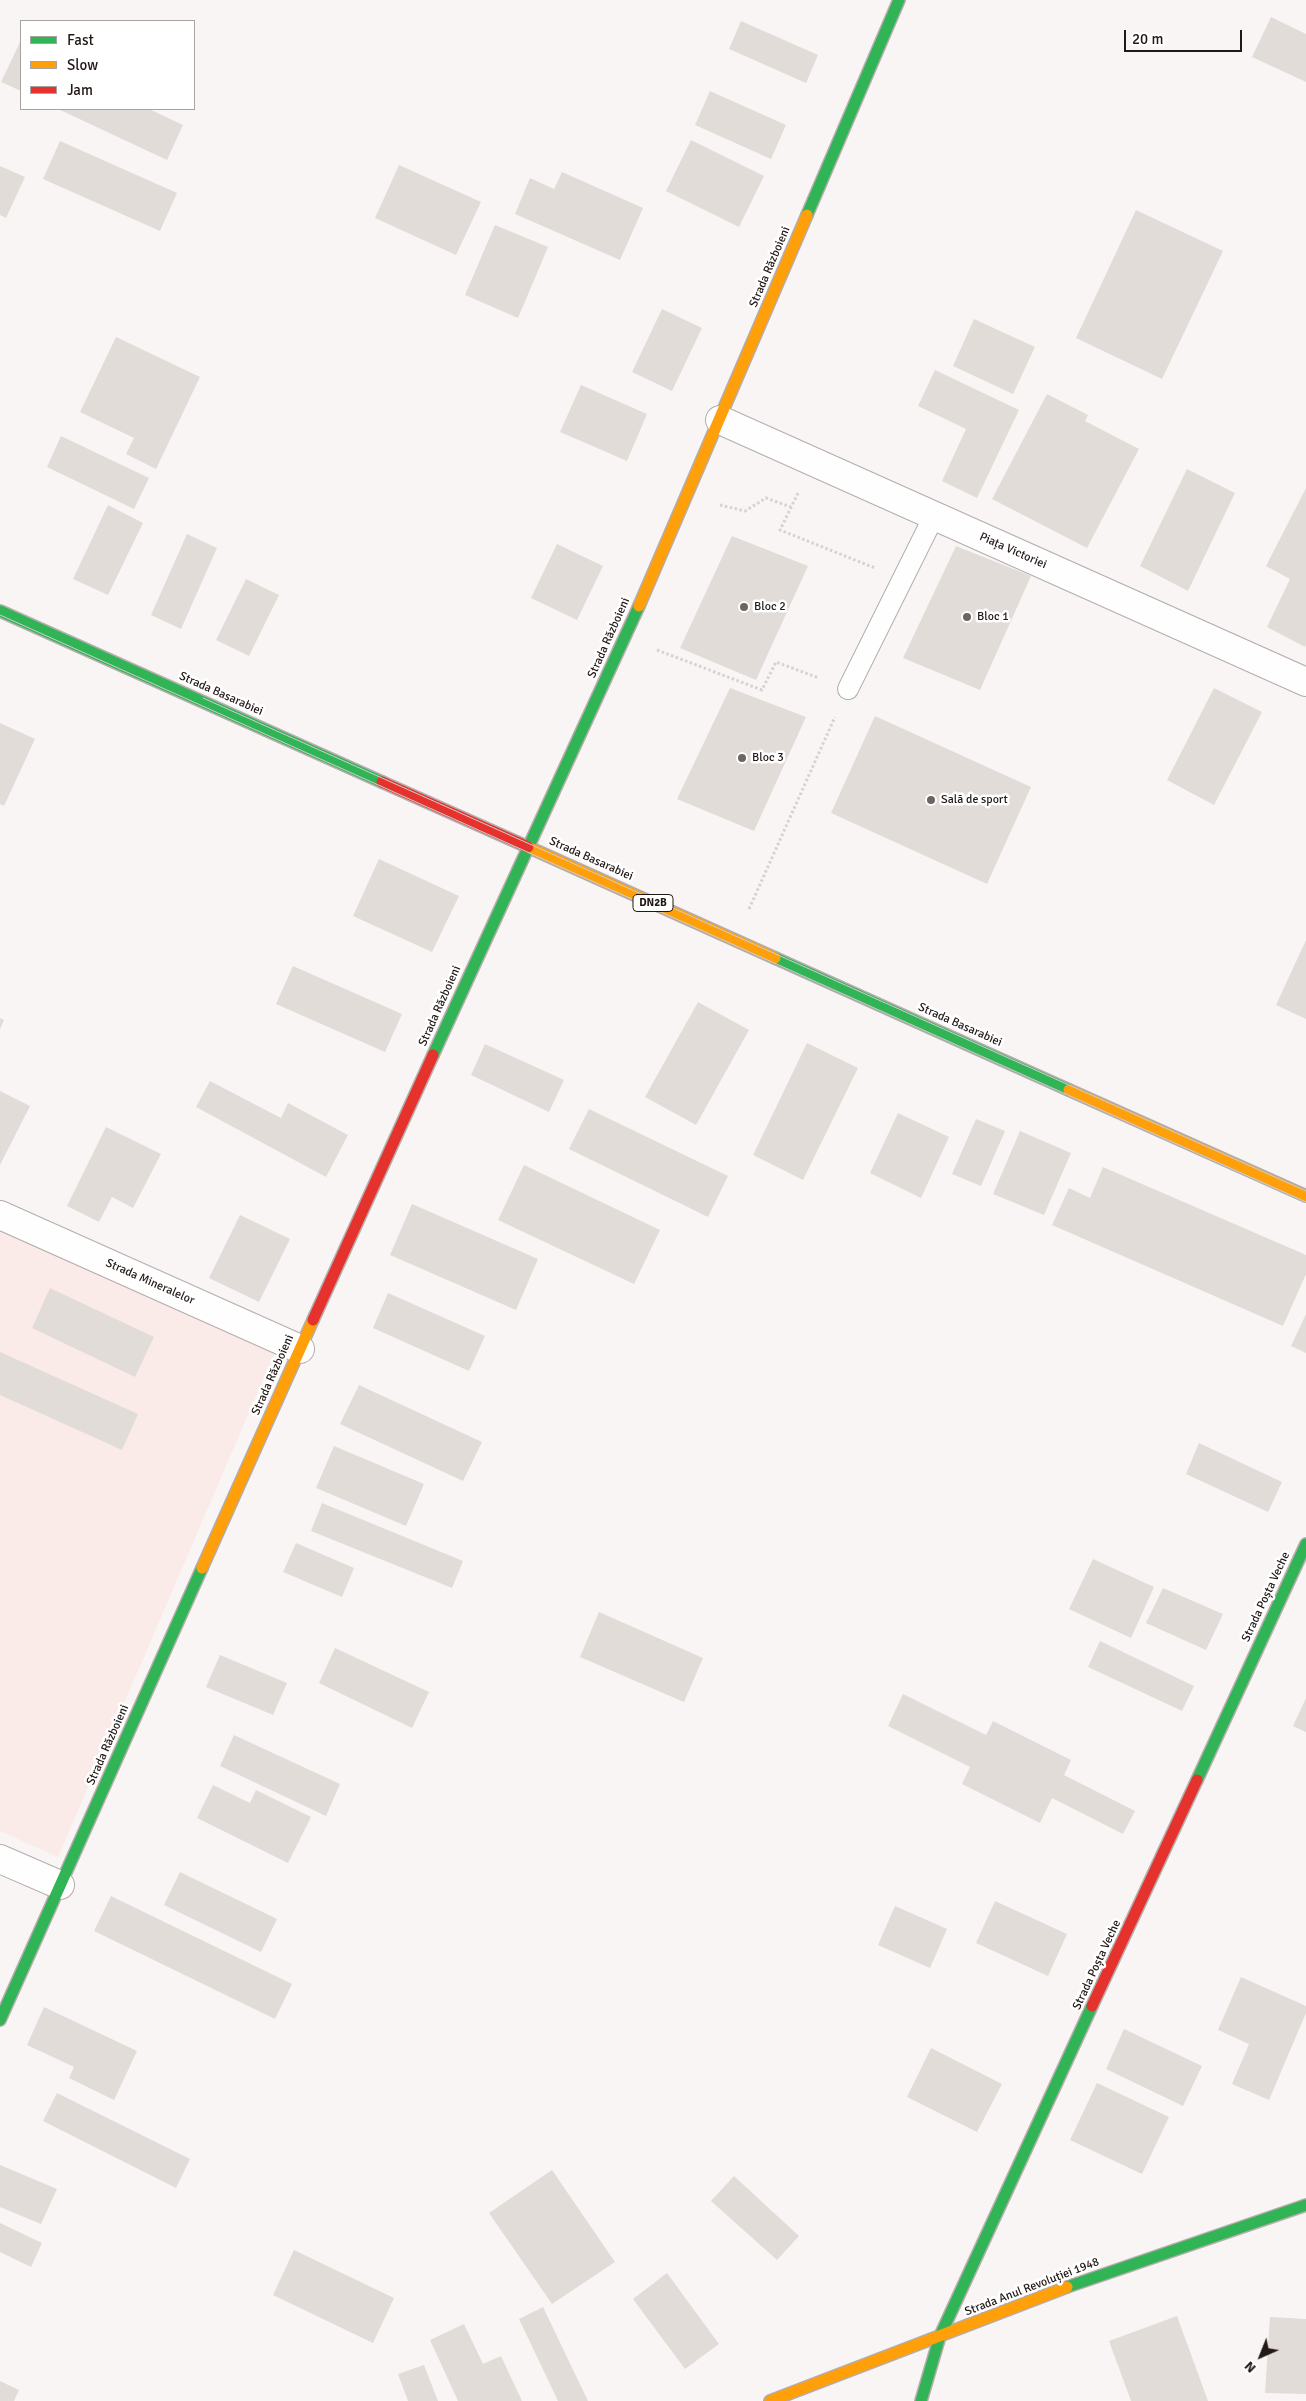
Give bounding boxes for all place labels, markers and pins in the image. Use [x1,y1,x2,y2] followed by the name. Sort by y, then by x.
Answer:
[754,600,786,614] place label: Bloc 2
[738,601,750,613] marker: Bloc 2
[977,610,1009,624] place label: Bloc 1
[961,611,973,623] marker: Bloc 1
[752,751,784,765] place label: Bloc 3
[736,752,748,764] marker: Bloc 3
[941,793,1008,807] place label: Sală de sport
[925,794,937,806] marker: Sală de sport

